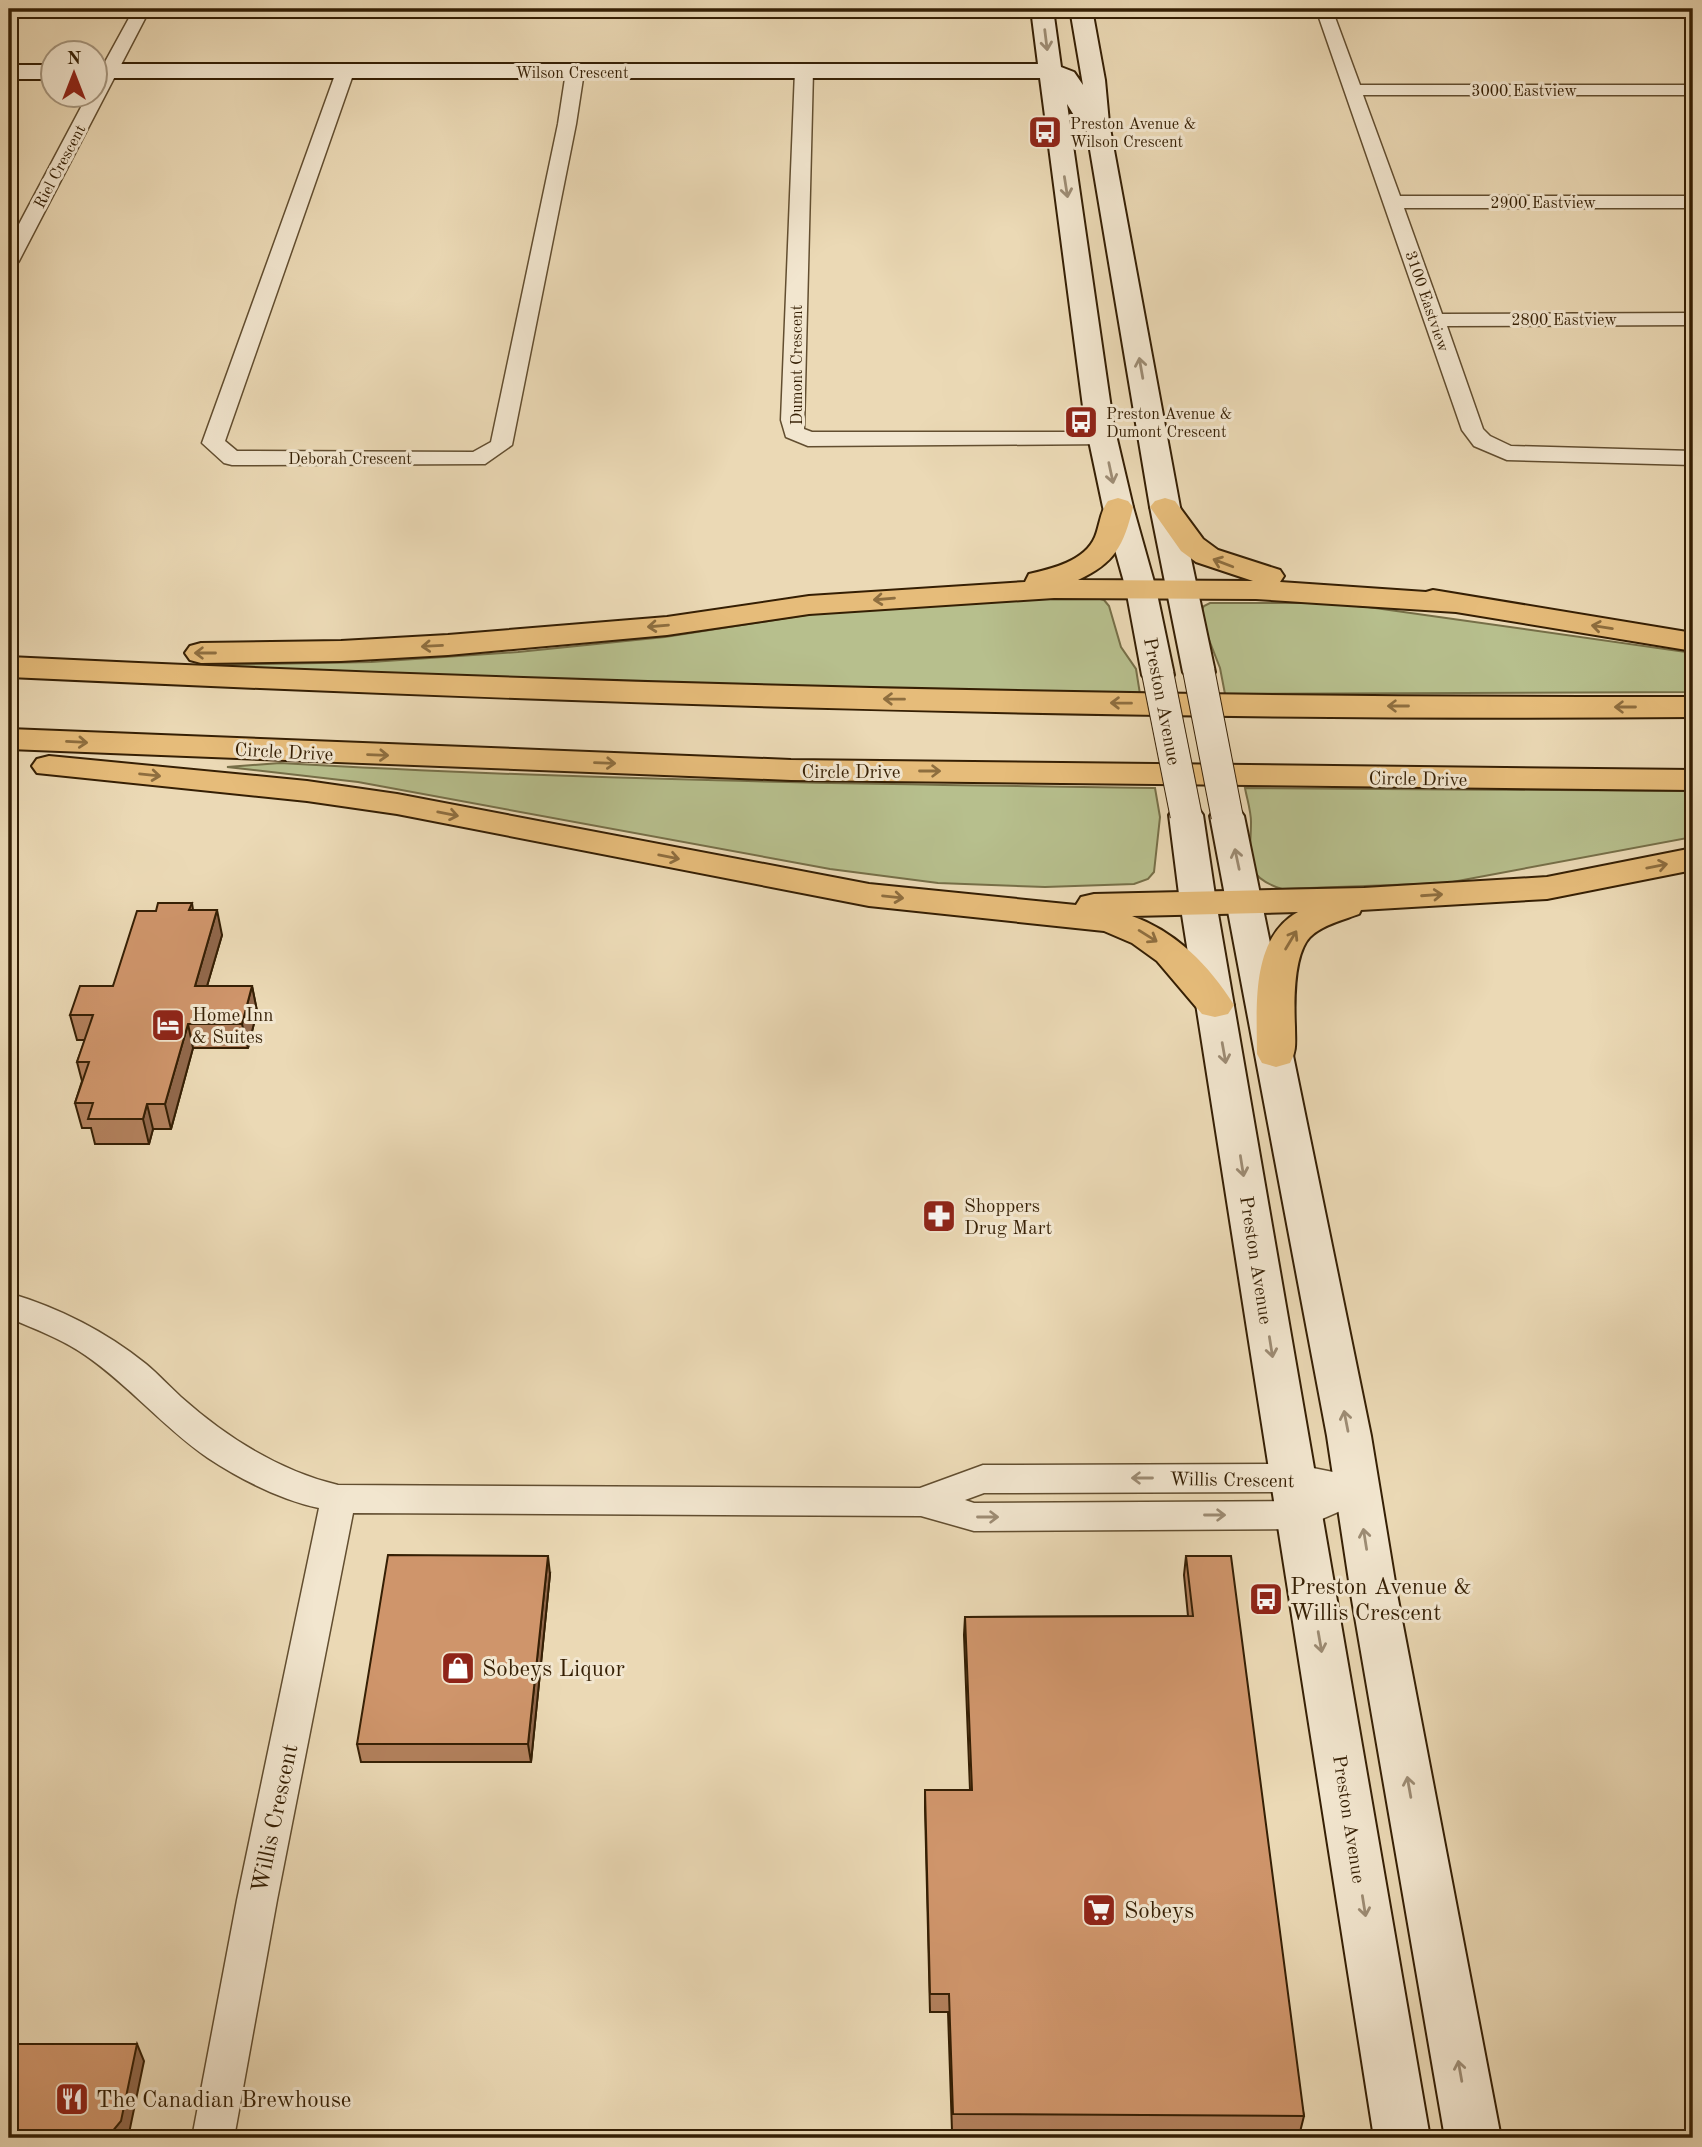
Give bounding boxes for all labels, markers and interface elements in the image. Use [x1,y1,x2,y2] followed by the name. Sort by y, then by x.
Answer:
[1039,28,1052,51] one-way arrow
[38,38,108,108] north arrow
[67,50,82,69] text: N
[515,66,629,82] street label: Wilson Crescent
[1471,84,1577,100] street label: 3000 Eastview
[1026,113,1064,151] bus stop icon: Preston Avenue & Wilson Crescent
[1070,117,1196,151] place label: Preston Avenue & Wilson Crescent
[32,122,90,211] street label: Riel Crescent
[1060,175,1073,198] one-way arrow
[1490,196,1596,212] street label: 2900 Eastview
[1401,249,1451,355] street label: 3100 Eastview
[790,304,806,425] street label: Dumont Crescent
[1511,313,1617,329] street label: 2800 Eastview
[1134,357,1147,379] one-way arrow
[1062,403,1100,441] bus stop icon: Preston Avenue & Dumont Crescent
[1106,407,1232,441] place label: Preston Avenue & Dumont Crescent
[288,452,412,468] street label: Deborah Crescent
[1105,461,1119,484] one-way arrow
[1213,555,1235,568] one-way arrow
[873,593,896,606] one-way arrow
[648,620,670,633] one-way arrow
[1591,620,1614,633] one-way arrow
[1139,636,1182,767] street label: Preston Avenue
[421,640,444,653] one-way arrow
[193,646,216,659] one-way arrow
[882,692,905,705] one-way arrow
[1110,697,1133,710] one-way arrow
[1386,699,1409,713] one-way arrow
[1614,700,1637,714] one-way arrow
[65,736,88,749] one-way arrow
[234,741,334,766] street label: Circle Drive
[366,749,389,762] one-way arrow
[593,757,616,770] one-way arrow
[802,764,900,783] street label: Circle Drive
[919,764,942,778] one-way arrow
[138,768,161,781] one-way arrow
[1368,770,1467,791] street label: Circle Drive
[436,808,459,821] one-way arrow
[1229,848,1243,871] one-way arrow
[657,851,680,865] one-way arrow
[1645,859,1668,873] one-way arrow
[1420,888,1443,901] one-way arrow
[881,891,904,904] one-way arrow
[1138,930,1158,944] one-way arrow
[1284,930,1298,950] one-way arrow
[149,1006,187,1044] hotel icon: Home Inn & Suites
[192,1007,274,1048] place label: Home Inn & Suites
[1217,1041,1231,1064] one-way arrow
[1236,1154,1249,1177] one-way arrow
[1235,1195,1274,1326] street label: Preston Avenue
[920,1197,958,1235] pharmacy icon: Shoppers Drug Mart
[964,1198,1052,1239] place label: Shoppers Drug Mart
[1265,1335,1278,1358] one-way arrow
[1339,1410,1352,1433] one-way arrow
[1131,1471,1154,1485] one-way arrow
[1169,1471,1295,1492] street label: Willis Crescent
[1203,1508,1226,1522] one-way arrow
[976,1510,999,1524] one-way arrow
[1358,1528,1371,1551] one-way arrow
[1290,1576,1472,1625] place label: Preston Avenue & Willis Crescent
[1247,1580,1285,1618] bus stop icon: Preston Avenue & Willis Crescent
[1314,1630,1327,1653] one-way arrow
[439,1649,477,1687] shop icon: Sobeys Liquor
[482,1658,625,1681] place label: Sobeys Liquor
[248,1742,302,1895] street label: Willis Crescent
[1328,1754,1367,1885] street label: Preston Avenue
[1402,1776,1415,1799] one-way arrow
[1080,1891,1118,1929] supermarket icon: Sobeys
[1358,1894,1371,1917] one-way arrow
[1124,1900,1194,1923] place label: Sobeys
[1453,2060,1467,2083] one-way arrow
[53,2080,91,2118] restaurant icon: The Canadian Brewhouse
[96,2089,351,2112] place label: The Canadian Brewhouse

